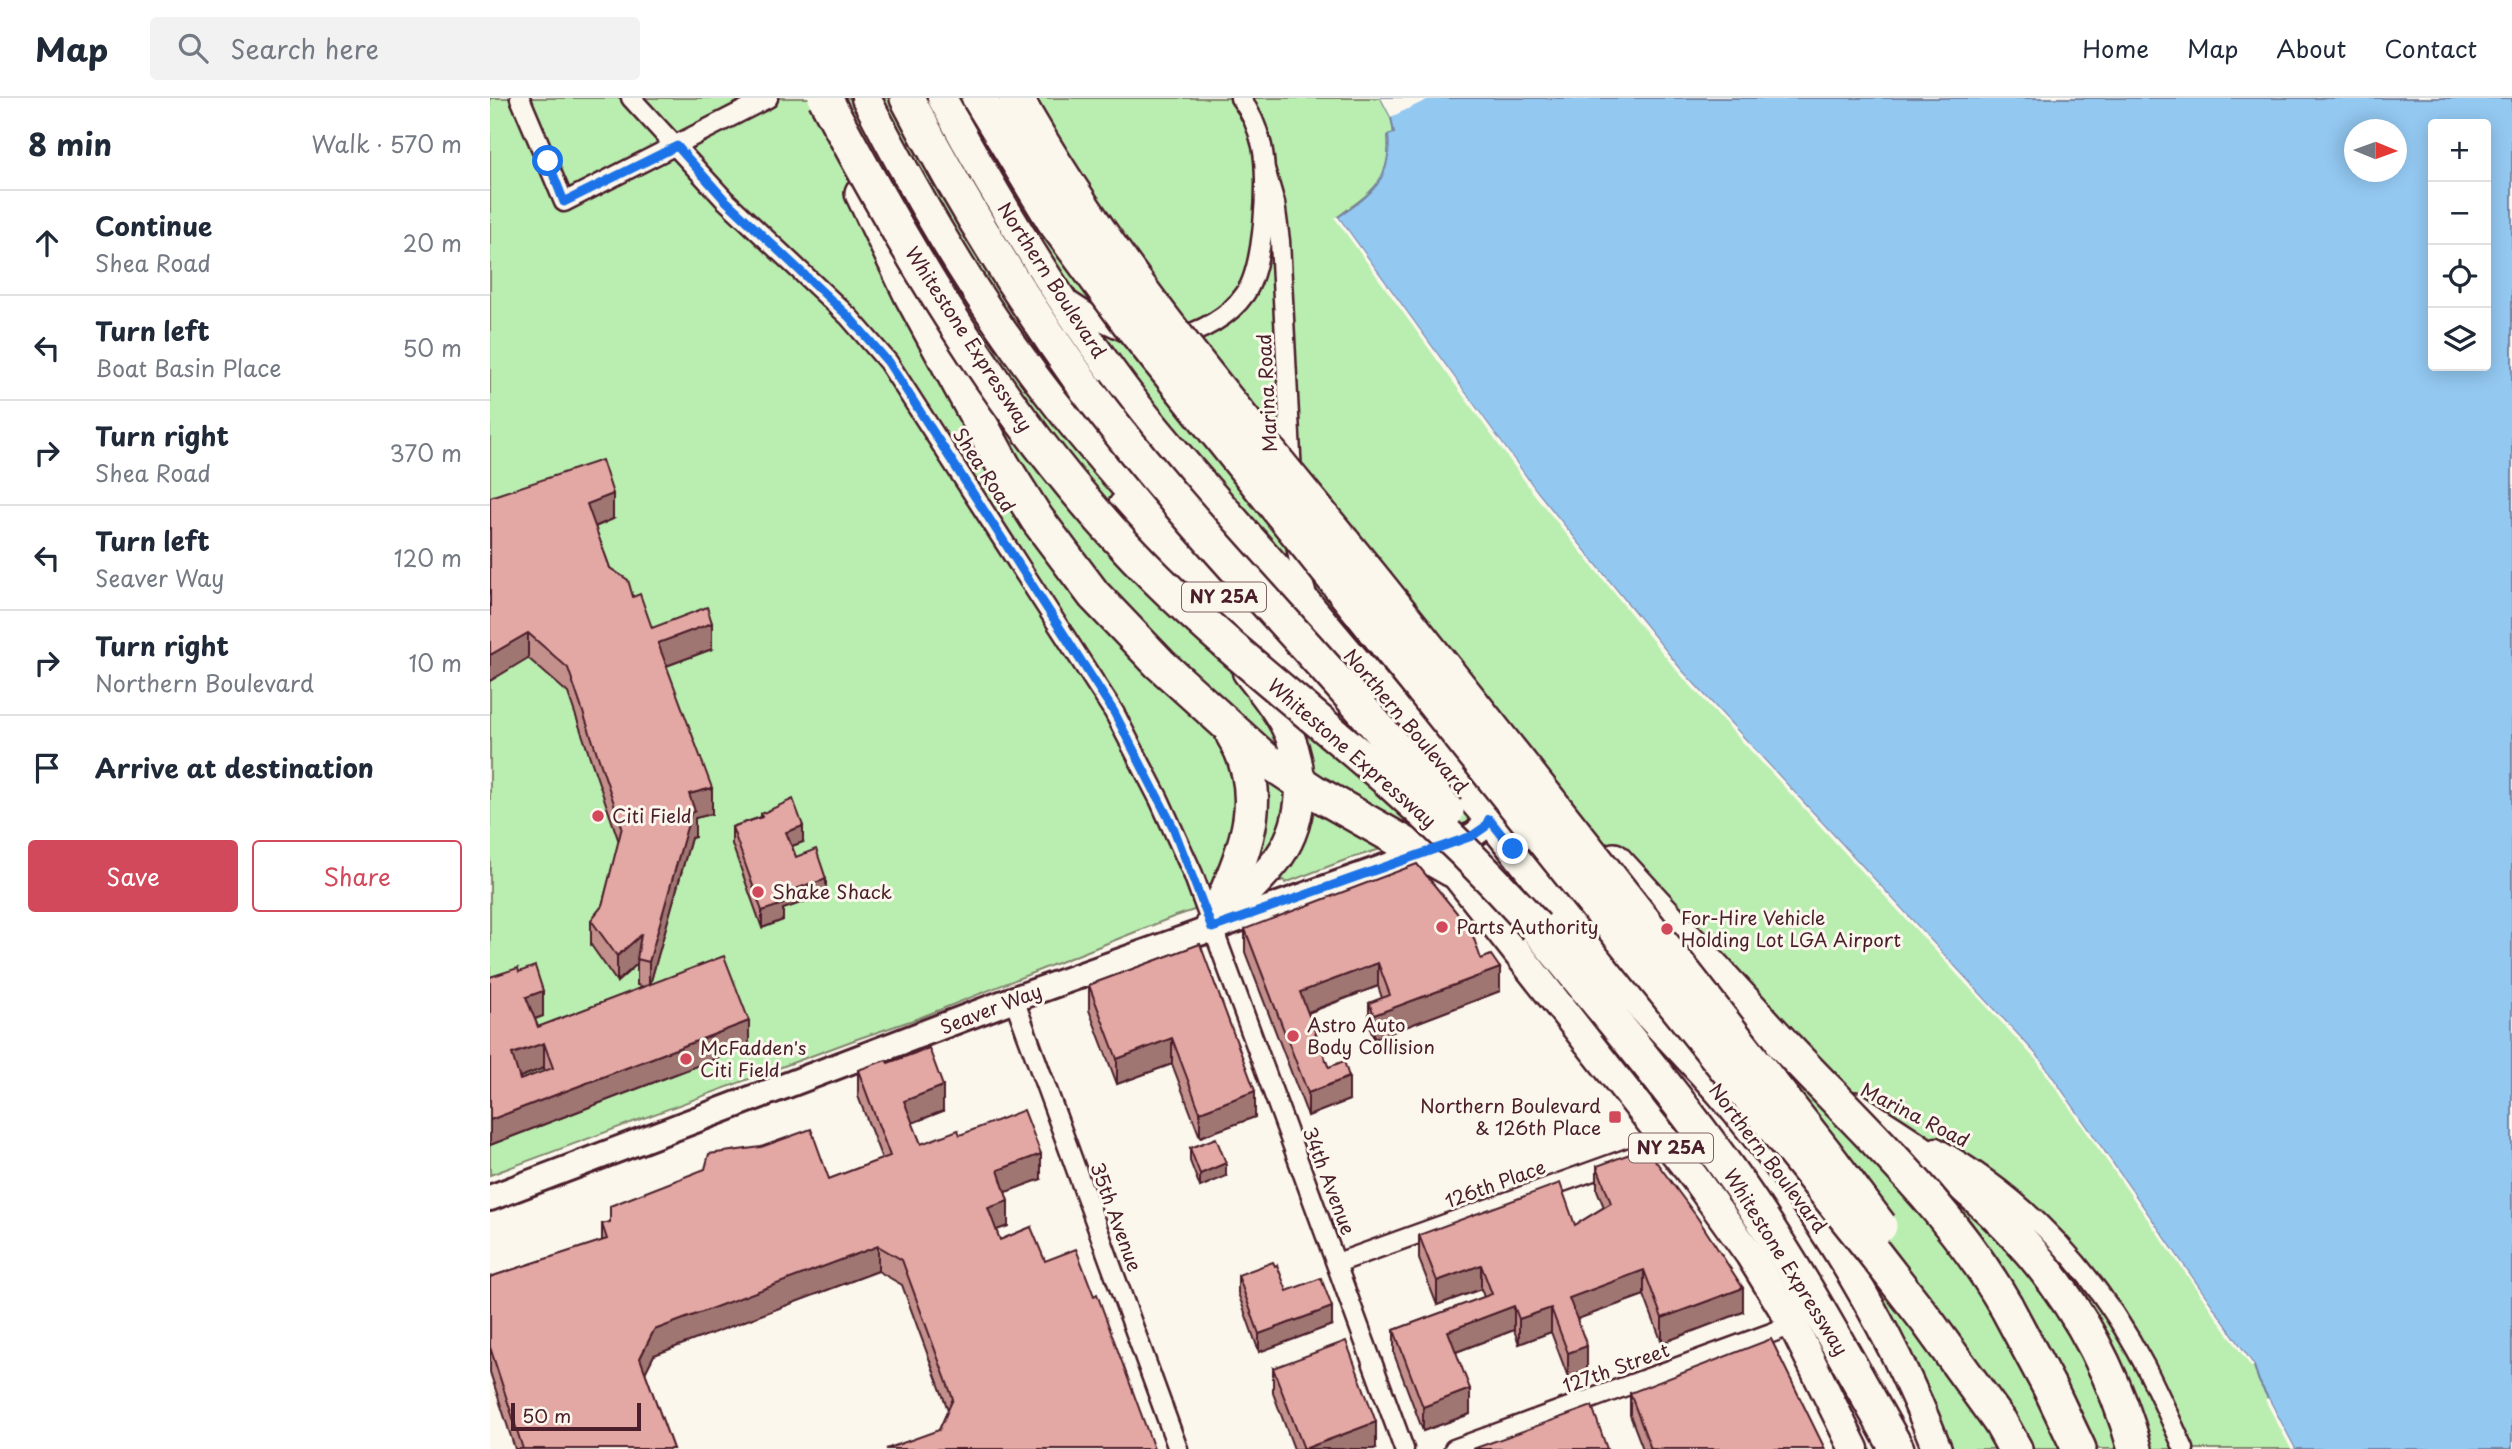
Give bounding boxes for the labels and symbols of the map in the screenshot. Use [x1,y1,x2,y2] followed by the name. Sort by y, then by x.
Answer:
[2344,119,2407,182] north arrow
[532,145,563,176] route start
[992,196,1114,363] street label: Northern Boulevard
[899,241,1040,436] street label: Whitestone Expressway
[1249,333,1283,453] street label: Marina Road
[947,422,1023,517] street label: Shea Road
[1182,583,1266,612] road number: NY 25A
[1338,642,1476,799] street label: Northern Boulevard
[1262,671,1443,833] street label: Whitestone Expressway
[612,801,692,829] place label: Citi Field
[590,808,606,824] marker: Citi Field
[1497,833,1528,864] route end
[772,877,892,905] place label: Shake Shack
[750,884,766,900] marker: Shake Shack
[1681,903,1901,953] place label: For-Hire Vehicle Holding Lot LGA Airport
[1456,912,1599,940] place label: Parts Authority
[1434,919,1450,935] marker: Parts Authority
[1659,921,1675,937] marker: For-Hire Vehicle Holding Lot LGA Airport
[936,976,1046,1040] street label: Seaver Way
[1307,1010,1435,1060] place label: Astro Auto Body Collision
[1285,1028,1301,1044] marker: Astro Auto Body Collision
[700,1033,806,1083] place label: McFadden's Citi Field
[678,1051,694,1067] marker: McFadden's Citi Field
[1856,1075,1975,1153] street label: Marina Road
[1703,1077,1835,1238] street label: Northern Boulevard
[1420,1091,1601,1141] place label: Northern Boulevard & 126th Place
[1607,1109,1623,1125] marker: Northern Boulevard & 126th Place
[1297,1123,1363,1239] street label: 34th Avenue
[1629,1134,1713,1162] road number: NY 25A
[1440,1152,1549,1214] street label: 126th Place
[1084,1158,1150,1275] street label: 35th Avenue
[1718,1163,1856,1360] street label: Whitestone Expressway
[1559,1335,1673,1399] street label: 127th Street
[511,1400,640,1432] scale bar

